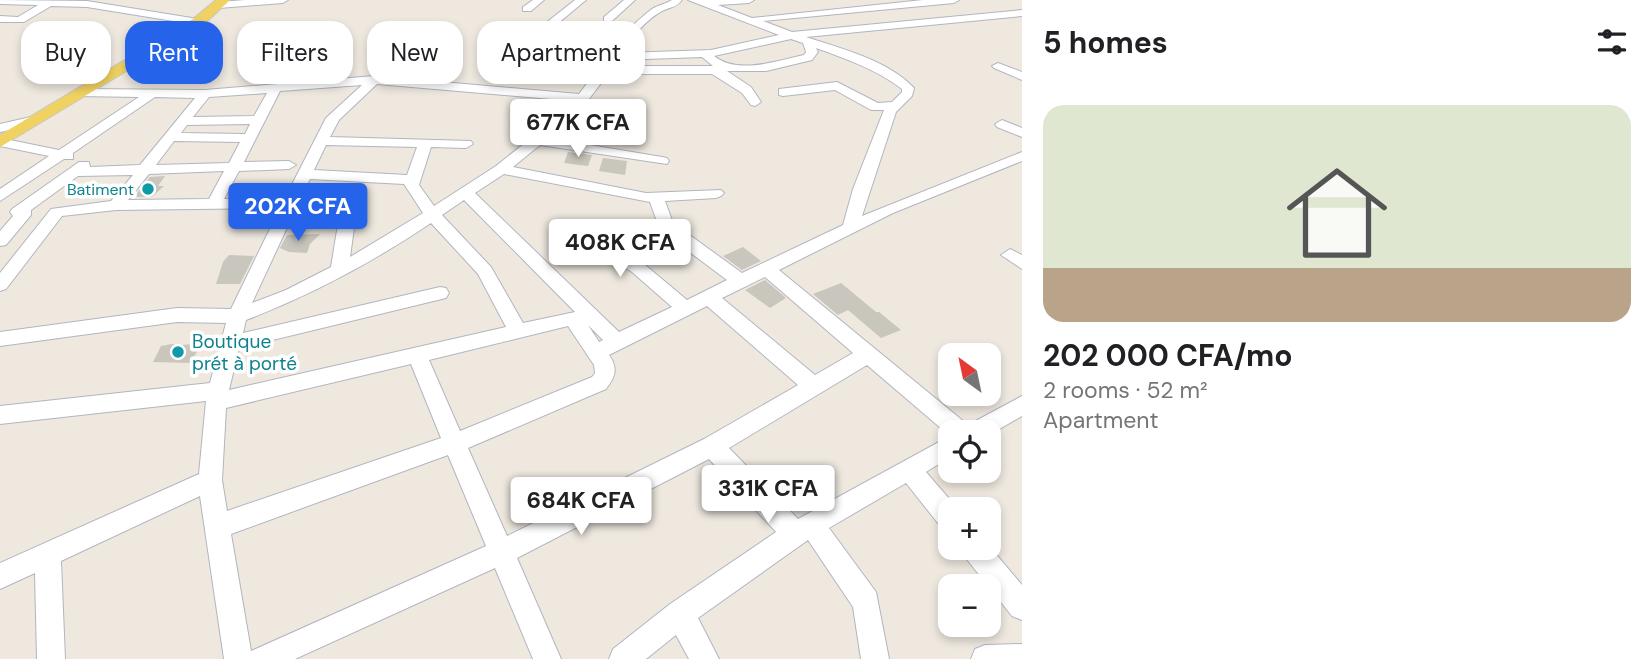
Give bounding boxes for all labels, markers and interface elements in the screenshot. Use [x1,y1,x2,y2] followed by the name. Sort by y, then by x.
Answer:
[21,21,111,84] chip: Buy
[125,21,223,84] chip: Rent
[237,21,353,84] chip: Filters
[367,21,463,84] chip: New
[477,21,645,84] chip: Apartment
[1043,23,1168,62] text: 5 homes
[1593,23,1631,61] icon: filters
[506,100,650,159] pin: 677K CFA
[526,107,630,137] text: 677K CFA
[1274,150,1400,276] icon: home
[67,179,134,200] place label: Batiment
[140,181,156,197] marker: Batiment
[226,184,370,243] pin: 202K CFA
[244,191,352,221] text: 202K CFA
[548,219,692,279] pin: 408K CFA
[565,227,675,257] text: 408K CFA
[192,329,297,376] place label: Boutique prét à porté
[1043,336,1293,375] text: 202 000 CFA/mo
[938,343,1001,406] north arrow
[938,343,1001,637] map controls
[170,344,186,360] marker: Boutique prét à porté
[1043,375,1208,405] text: 2 rooms · 52 m²
[1043,405,1158,435] text: Apartment
[938,420,1001,483] button: locate
[696,466,840,525] pin: 331K CFA
[718,473,818,503] text: 331K CFA
[509,477,653,537] pin: 684K CFA
[527,485,635,515] text: 684K CFA
[938,497,1001,560] button: +
[938,574,1001,637] button: −

